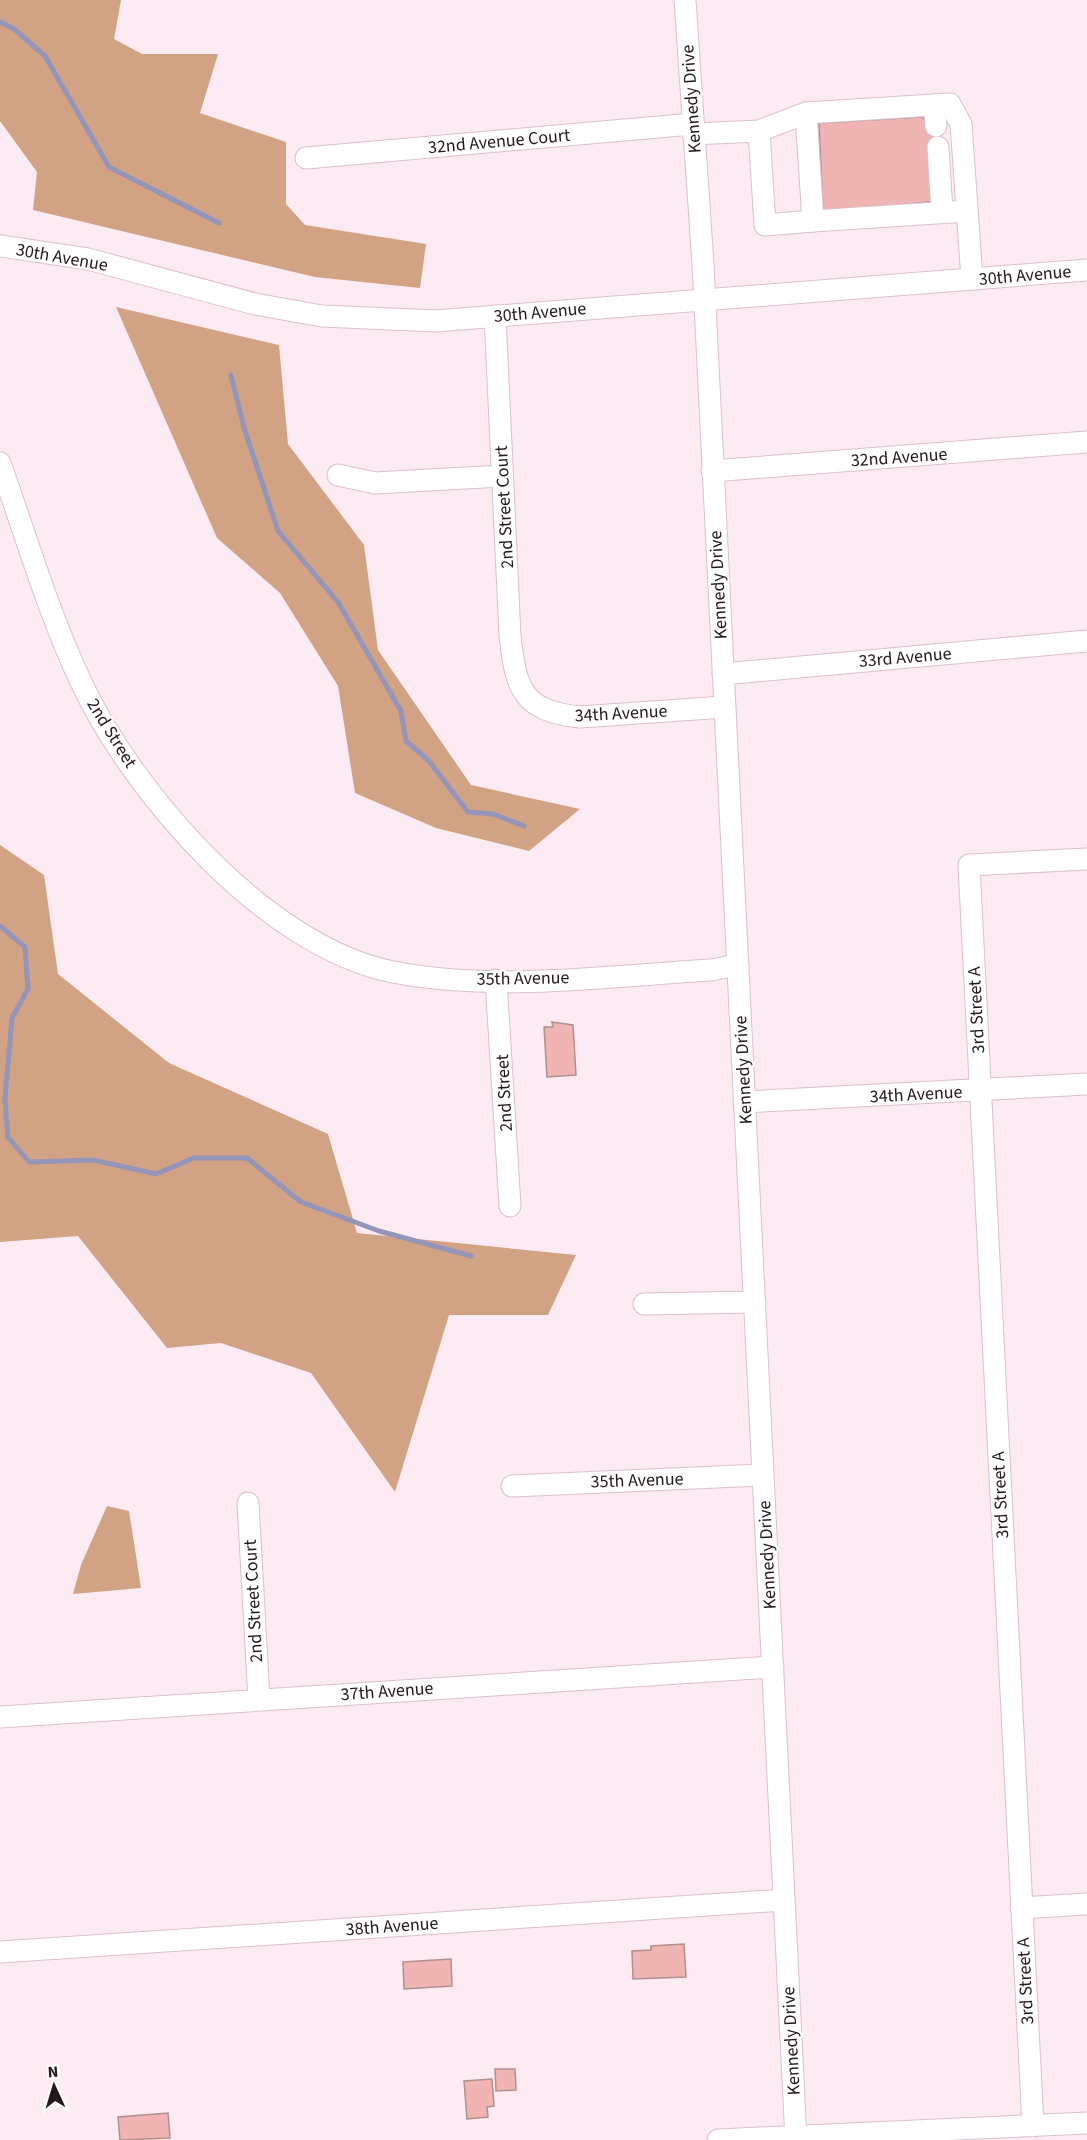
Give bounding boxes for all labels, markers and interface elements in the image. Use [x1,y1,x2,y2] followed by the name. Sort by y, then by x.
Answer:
[675,44,708,154] street label: Kennedy Drive
[427,123,571,160] street label: 32nd Avenue Court
[14,237,110,278] street label: 30th Avenue
[978,259,1072,292] street label: 30th Avenue
[493,296,587,329] street label: 30th Avenue
[850,442,948,473] street label: 32nd Avenue
[489,445,520,569] street label: 2nd Street Court
[703,530,734,640] street label: Kennedy Drive
[858,641,953,674] street label: 33rd Avenue
[80,694,143,773] street label: 2nd Street
[574,699,668,728] street label: 34th Avenue
[476,965,570,992] street label: 35th Avenue
[962,966,991,1054] street label: 3rd Street A
[728,1015,759,1125] street label: Kennedy Drive
[490,1054,519,1132] street label: 2nd Street
[869,1080,963,1109] street label: 34th Avenue
[986,1451,1015,1539] street label: 3rd Street A
[590,1466,684,1495] street label: 35th Avenue
[752,1500,783,1610] street label: Kennedy Drive
[238,1539,269,1663] street label: 2nd Street Court
[340,1676,434,1707] street label: 37th Avenue
[345,1911,439,1942] street label: 38th Avenue
[1011,1937,1040,2025] street label: 3rd Street A
[776,1986,807,2096] street label: Kennedy Drive
[24,2056,84,2116] north arrow
[47,2061,59,2083] text: N

